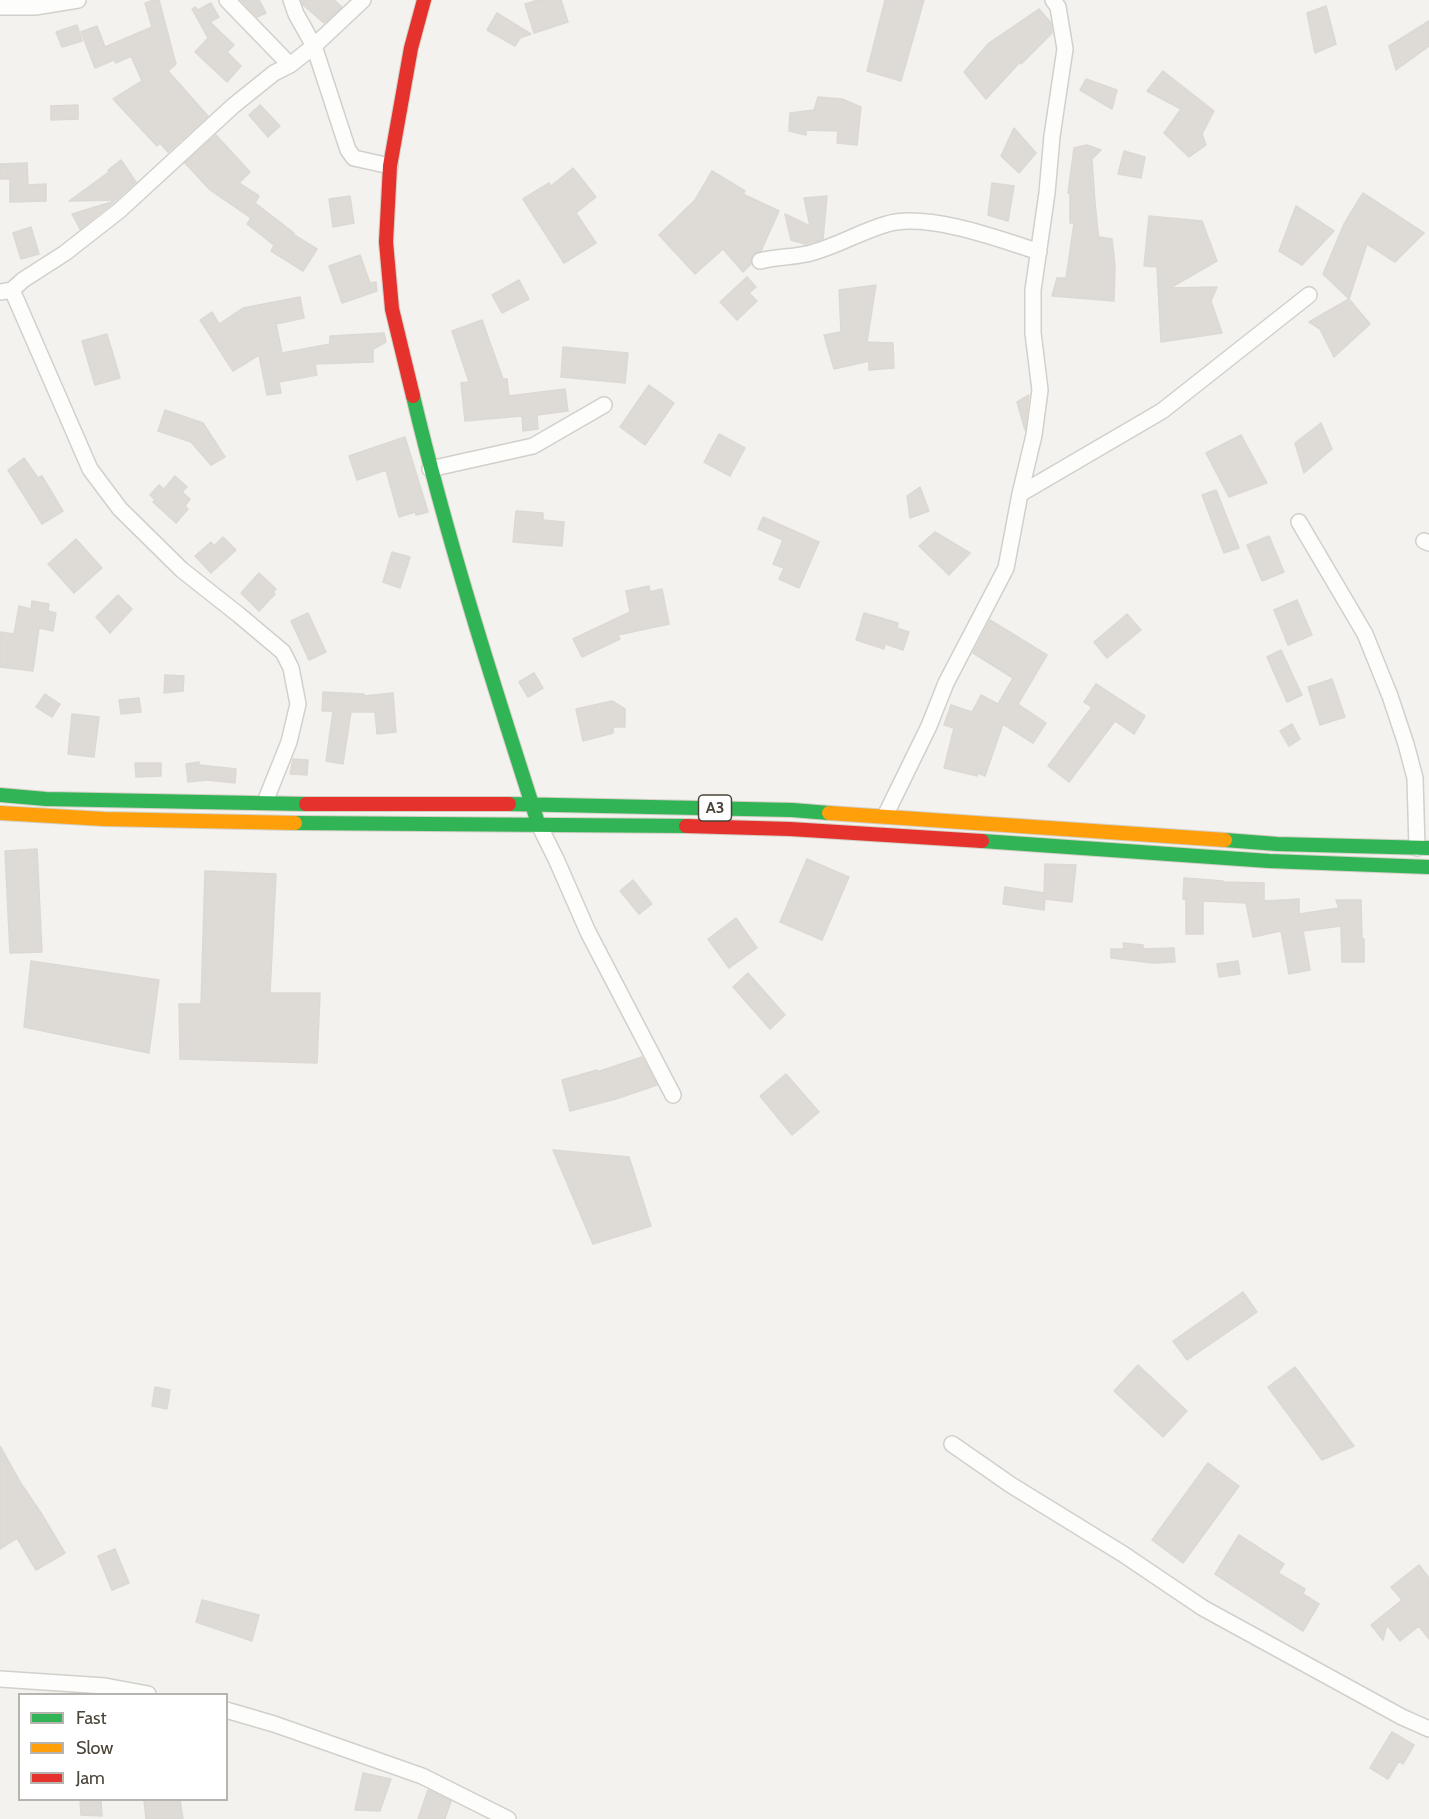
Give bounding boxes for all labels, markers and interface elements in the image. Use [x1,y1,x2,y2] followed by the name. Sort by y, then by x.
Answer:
[698,795,732,821] road number: A3
[18,1693,228,1801] legend
[76,1707,107,1729] text: Fast
[76,1737,113,1759] text: Slow
[76,1767,105,1789] text: Jam

